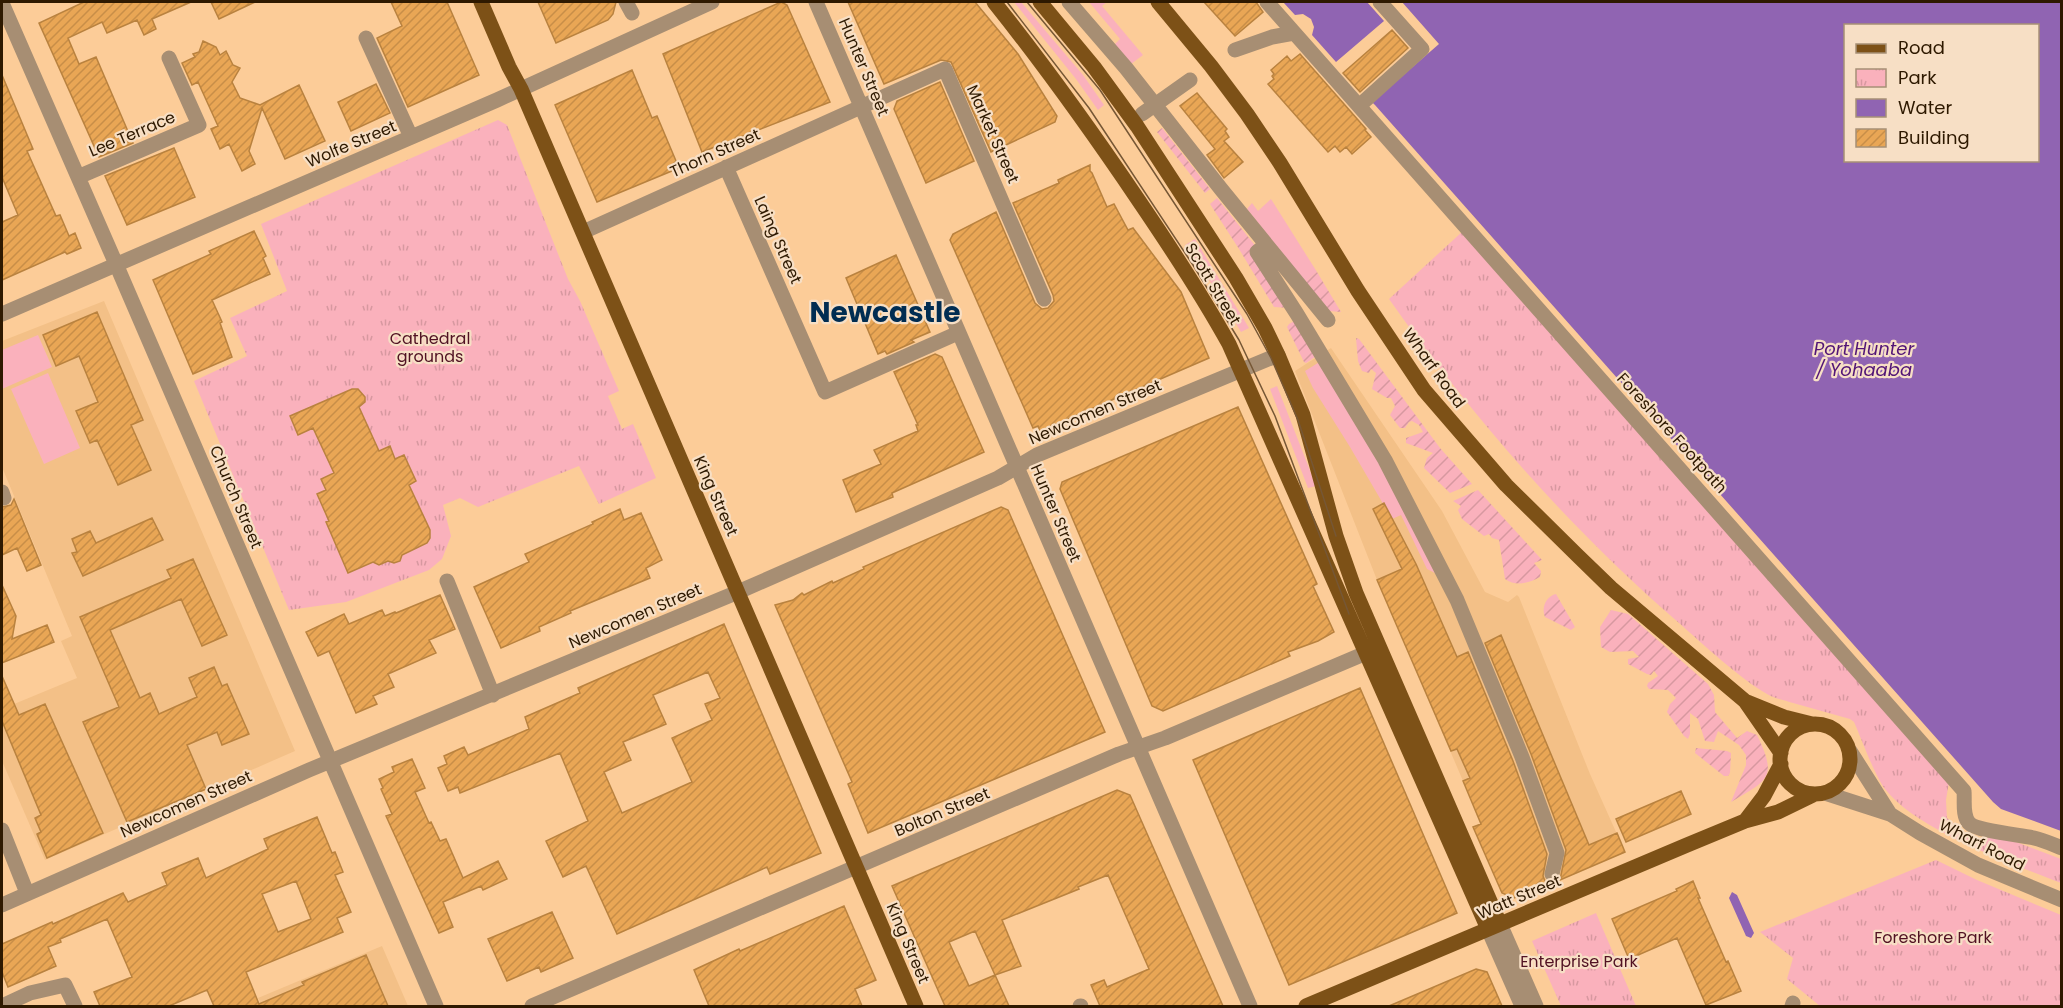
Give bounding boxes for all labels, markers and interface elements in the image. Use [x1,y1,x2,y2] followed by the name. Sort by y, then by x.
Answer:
[833,14,895,120] street label: Hunter Street
[1844,24,2039,162] legend
[1898,35,1945,60] text: Road
[1898,65,1937,90] text: Park
[961,81,1025,187] street label: Market Street
[1898,95,1952,120] text: Water
[85,105,179,163] street label: Lee Terrace
[302,115,400,173] street label: Wolfe Street
[666,123,764,183] street label: Thorn Street
[1898,125,1970,150] text: Building
[748,192,808,288] street label: Laing Street
[1179,239,1247,330] street label: Scott Street
[809,293,961,332] district label: Newcastle
[1397,323,1471,413] street label: Wharf Road
[390,327,470,368] park label: Cathedral grounds
[1814,336,1916,382] water label: Port Hunter / Yohaaba
[1612,368,1732,498] street label: Foreshore Footpath
[1025,374,1165,450] street label: Newcomen Street
[204,442,268,552] street label: Church Street
[688,452,744,540] street label: King Street
[1025,460,1087,566] street label: Hunter Street
[565,578,705,654] street label: Newcomen Street
[116,765,256,843] street label: Newcomen Street
[891,782,993,842] street label: Bolton Street
[1935,813,2029,877] street label: Wharf Road
[1473,869,1565,925] street label: Watt Street
[881,899,935,987] street label: King Street
[1874,926,1992,949] park label: Foreshore Park
[1520,950,1639,973] park label: Enterprise Park

